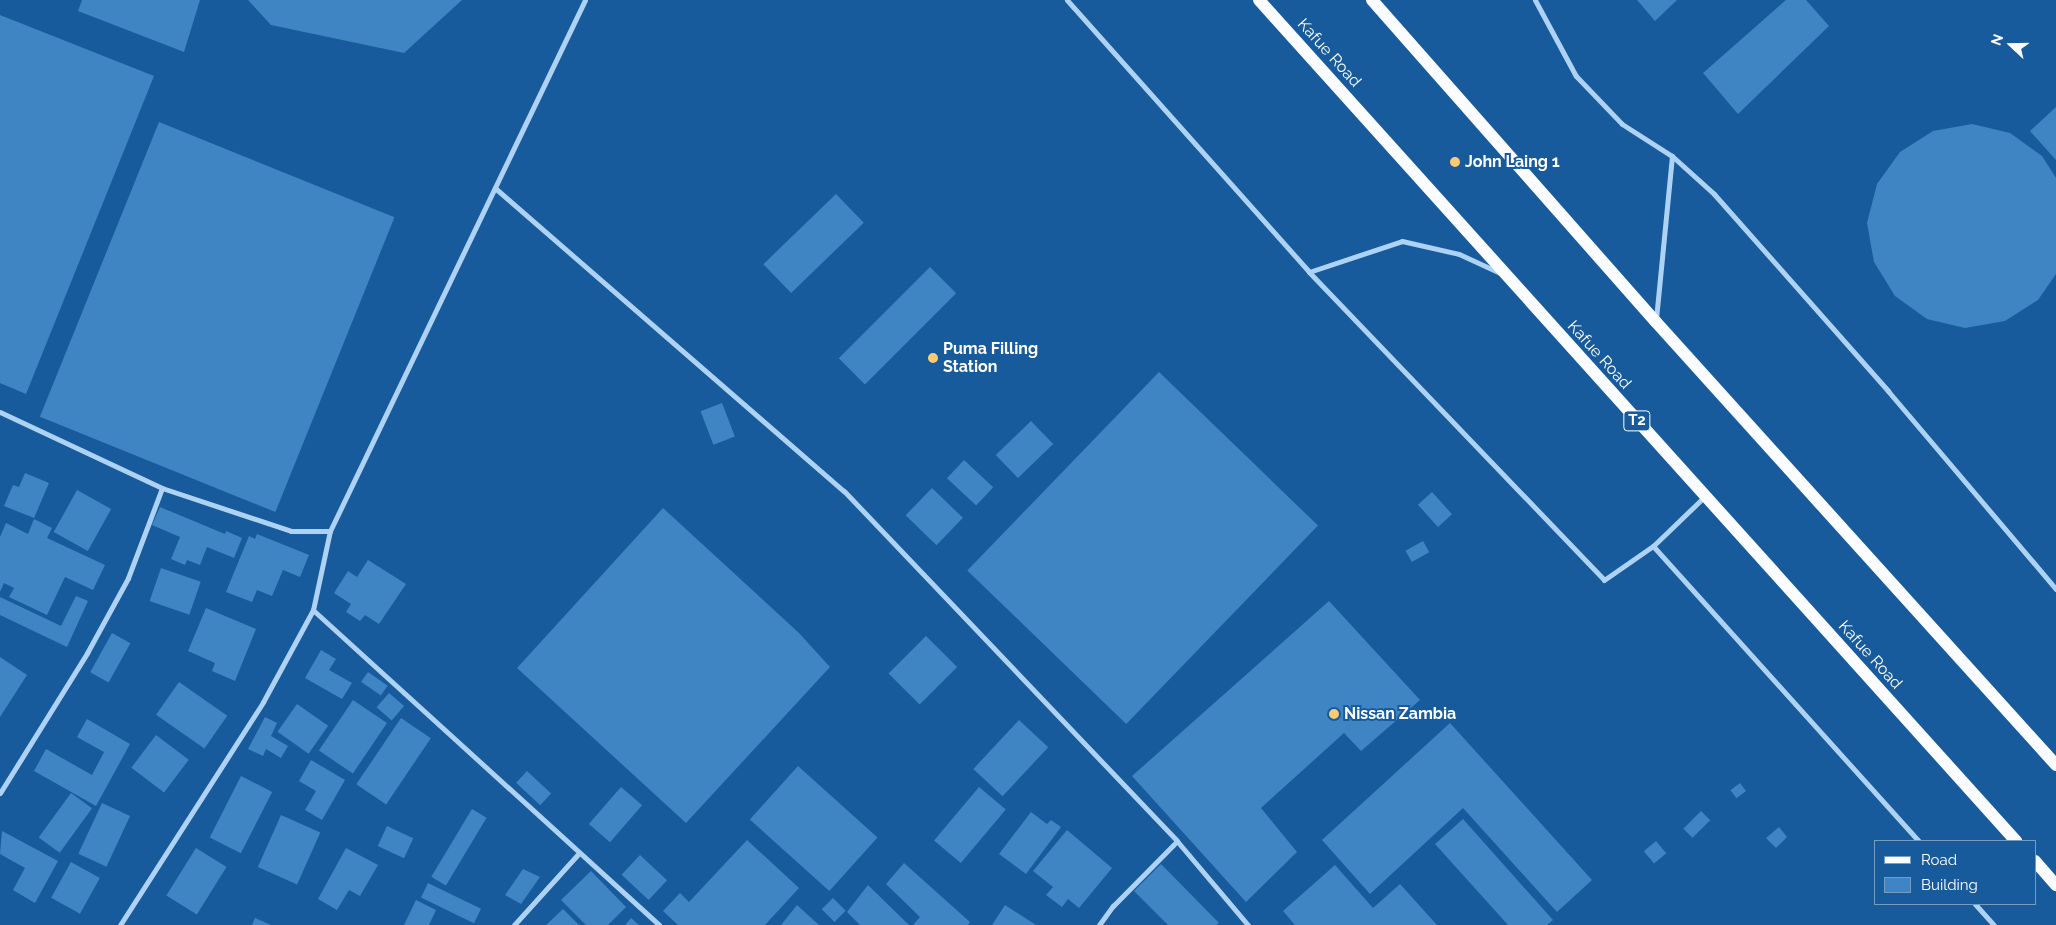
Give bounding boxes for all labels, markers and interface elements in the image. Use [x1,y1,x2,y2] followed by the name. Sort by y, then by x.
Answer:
[1293,15,1365,91] street label: Kafue Road
[1986,20,2036,70] north arrow
[1988,32,2006,47] text: N
[1465,152,1560,172] place label: John Laing 1
[1449,156,1461,168] marker: John Laing 1
[1563,317,1635,393] street label: Kafue Road
[943,339,1038,377] place label: Puma Filling Station
[927,352,939,364] marker: Puma Filling Station
[1623,408,1651,434] road number: T2
[1834,617,1906,693] street label: Kafue Road
[1344,704,1456,724] place label: Nissan Zambia
[1328,708,1340,720] marker: Nissan Zambia
[1874,840,2036,905] legend
[1921,851,1957,869] text: Road
[1921,876,1978,894] text: Building

